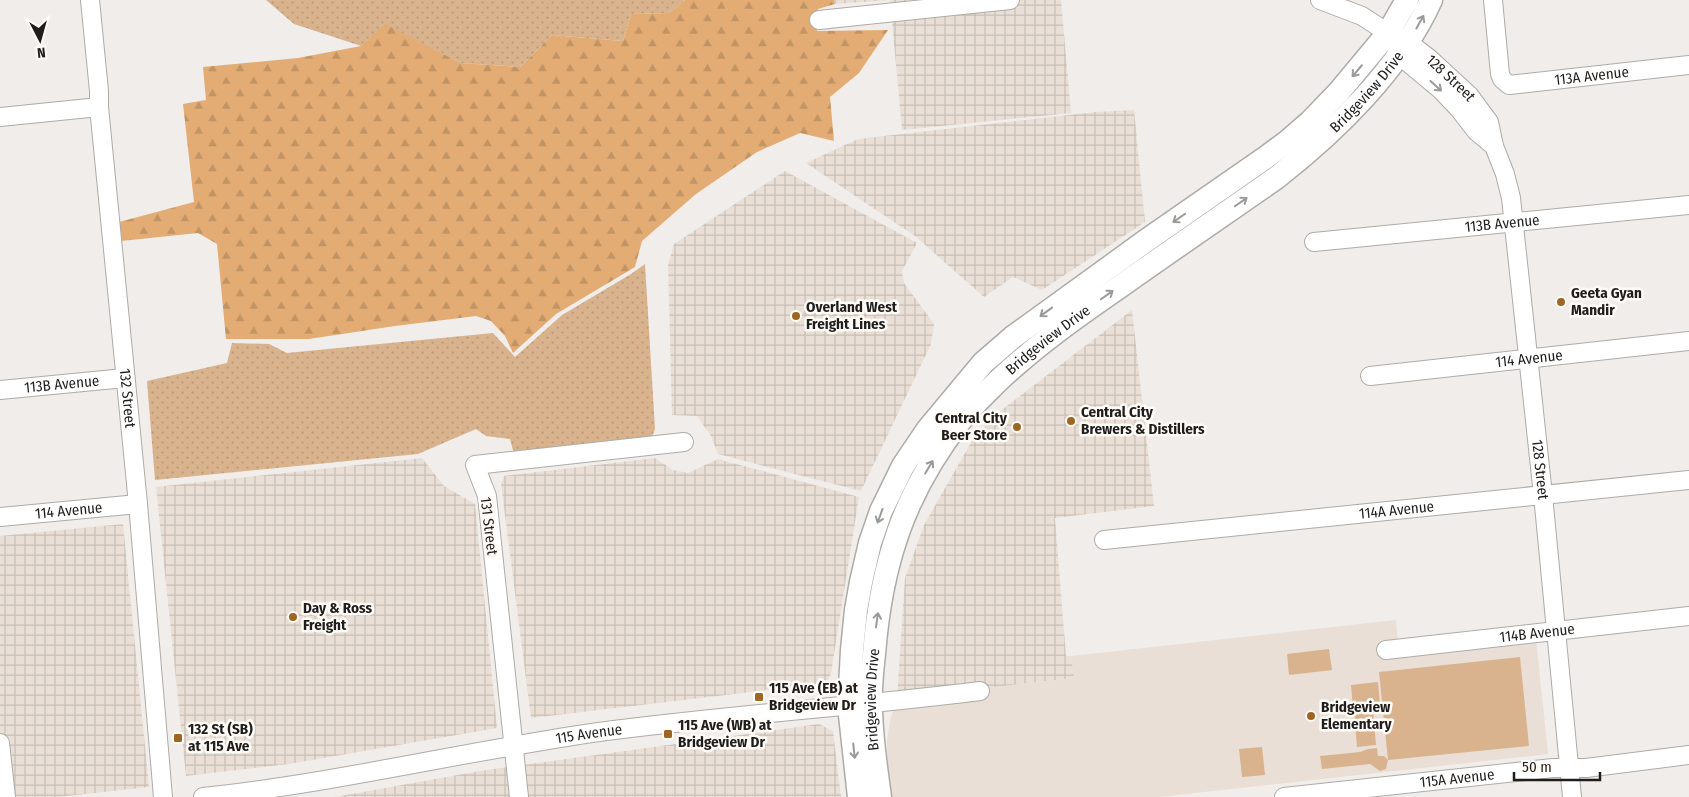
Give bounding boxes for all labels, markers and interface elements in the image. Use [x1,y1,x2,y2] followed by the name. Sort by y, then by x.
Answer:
[1415,14,1425,29] one-way arrow
[15,15,65,65] north arrow
[36,44,46,61] text: N
[1326,48,1407,136] street label: Bridgeview Drive
[1422,51,1480,105] street label: 128 Street
[1553,63,1630,89] street label: 113A Avenue
[1352,64,1363,77] one-way arrow
[1430,81,1443,92] one-way arrow
[1234,197,1248,207] one-way arrow
[1464,211,1540,236] street label: 113B Avenue
[1172,213,1186,223] one-way arrow
[1571,284,1642,319] place label: Geeta Gyan Mandir
[1100,290,1114,300] one-way arrow
[1555,296,1567,308] marker: Geeta Gyan Mandir
[806,298,898,333] place label: Overland West Freight Lines
[1002,301,1094,378] street label: Bridgeview Drive
[1040,306,1053,317] one-way arrow
[790,310,802,322] marker: Overland West Freight Lines
[1495,346,1564,371] street label: 114 Avenue
[116,368,139,429] street label: 132 Street
[23,372,100,397] street label: 113B Avenue
[1081,403,1205,438] place label: Central City Brewers & Distillers
[935,409,1008,444] place label: Central City Beer Store
[1065,415,1077,427] marker: Central City Brewers & Distillers
[1011,421,1023,433] marker: Central City Beer Store
[1528,439,1552,501] street label: 128 Street
[924,460,934,474] one-way arrow
[477,496,502,556] street label: 131 Street
[1358,497,1435,523] street label: 114A Avenue
[34,498,103,523] street label: 114 Avenue
[875,508,884,523] one-way arrow
[303,599,372,634] place label: Day & Ross Freight
[287,611,299,623] marker: Day & Ross Freight
[872,612,882,628] one-way arrow
[1498,620,1576,646] street label: 114B Avenue
[862,648,883,752] street label: Bridgeview Drive
[769,679,859,714] place label: 115 Ave (EB) at Bridgeview Dr
[753,691,765,703] marker: 115 Ave (EB) at Bridgeview Dr
[1321,698,1393,733] place label: Bridgeview Elementary
[1305,710,1317,722] marker: Bridgeview Elementary
[678,716,772,751] place label: 115 Ave (WB) at Bridgeview Dr
[188,720,253,755] place label: 132 St (SB) at 115 Ave
[554,720,623,748] street label: 115 Avenue
[662,728,674,740] marker: 115 Ave (WB) at Bridgeview Dr
[172,732,184,744] marker: 132 St (SB) at 115 Ave
[849,743,859,759] one-way arrow
[1514,750,1600,782] scale bar
[1522,758,1552,776] text: 50 m
[1419,765,1495,791] street label: 115A Avenue

